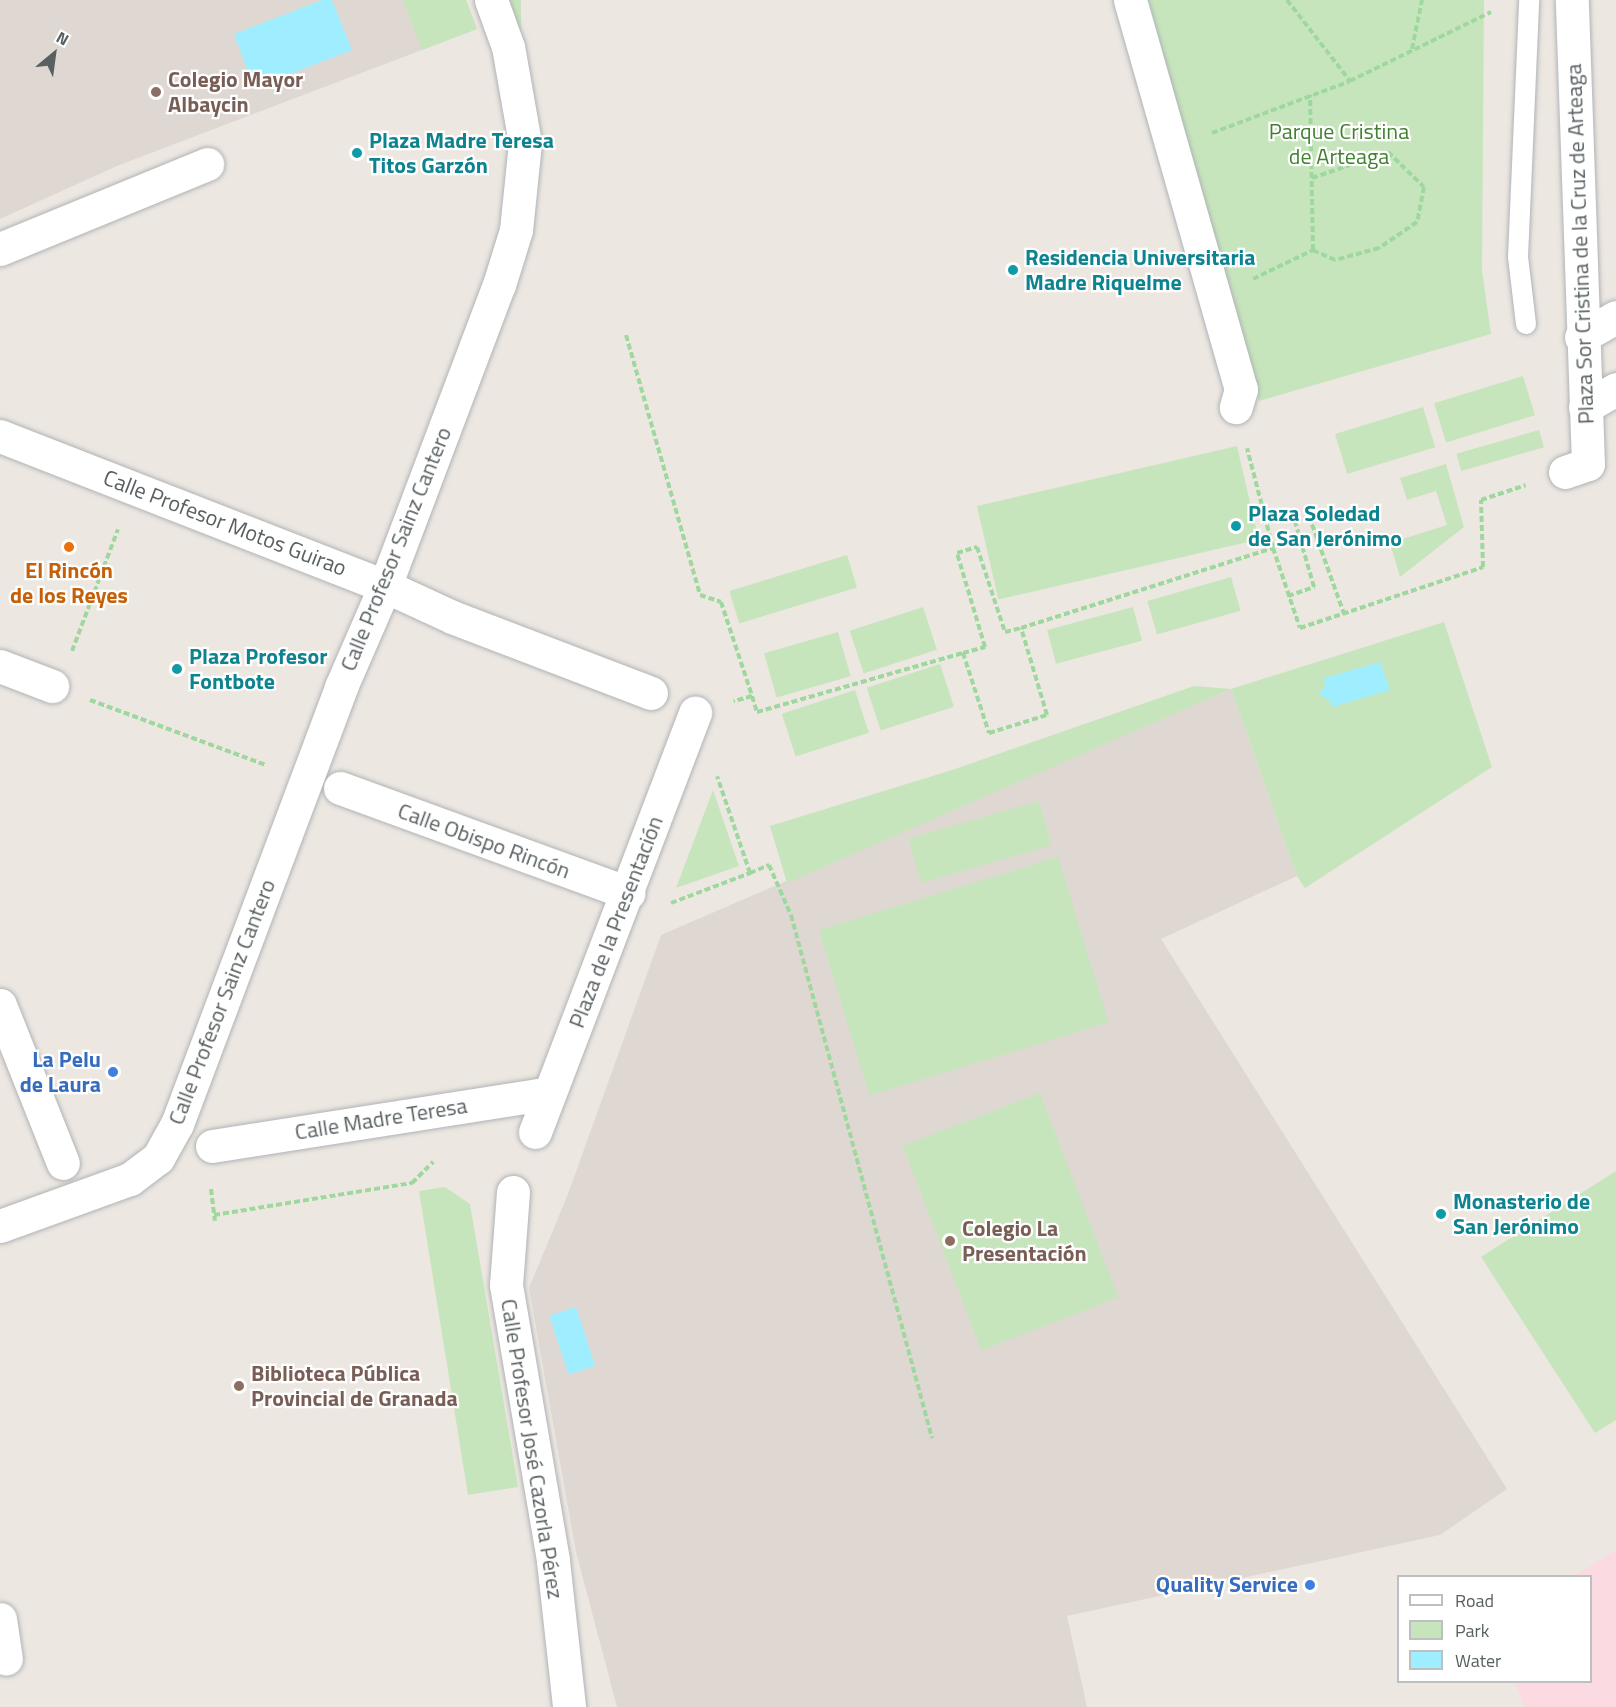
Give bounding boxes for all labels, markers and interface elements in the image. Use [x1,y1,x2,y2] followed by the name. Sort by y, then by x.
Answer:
[24,24,84,84] north arrow
[52,25,73,51] text: N
[1561,63,1599,425] street label: Plaza Sor Cristina de la Cruz de Arteaga
[168,66,303,118] place label: Colegio Mayor Albaycin
[149,85,163,99] marker: Colegio Mayor Albaycin
[1269,118,1409,170] park label: Parque Cristina de Arteaga
[369,127,554,178] place label: Plaza Madre Teresa Titos Garzón
[350,146,364,160] marker: Plaza Madre Teresa Titos Garzón
[1025,244,1256,296] place label: Residencia Universitaria Madre Riquelme
[1006,263,1020,277] marker: Residencia Universitaria Madre Riquelme
[335,423,457,675] street label: Calle Profesor Sainz Cantero
[100,464,350,582] street label: Calle Profesor Motos Guirao
[1248,500,1402,552] place label: Plaza Soledad de San Jerónimo
[1229,519,1243,533] marker: Plaza Soledad de San Jerónimo
[62,540,76,554] marker: El Rincón de los Reyes
[10,557,128,608] place label: El Rincón de los Reyes
[189,643,327,694] place label: Plaza Profesor Fontbote
[170,662,184,676] marker: Plaza Profesor Fontbote
[394,798,574,884] street label: Calle Obispo Rincón
[563,812,669,1032] street label: Plaza de la Presentación
[163,876,281,1128] street label: Calle Profesor Sainz Cantero
[20,1046,101,1098] place label: La Pelu de Laura
[106,1065,120,1079] marker: La Pelu de Laura
[293,1092,469,1146] street label: Calle Madre Teresa
[1453,1188,1590,1240] place label: Monasterio de San Jerónimo
[1434,1207,1448,1221] marker: Monasterio de San Jerónimo
[962,1215,1087,1266] place label: Colegio La Presentación
[943,1234,957,1248] marker: Colegio La Presentación
[495,1297,569,1601] street label: Calle Profesor José Cazorla Pérez
[251,1360,458,1412] place label: Biblioteca Pública Provincial de Granada
[232,1379,246,1393] marker: Biblioteca Pública Provincial de Granada
[1156,1572,1298,1598] place label: Quality Service
[1397,1575,1592,1683] legend
[1303,1578,1317,1592] marker: Quality Service
[1455,1587,1494,1614] text: Road
[1455,1617,1489,1644] text: Park
[1455,1647,1501,1674] text: Water

